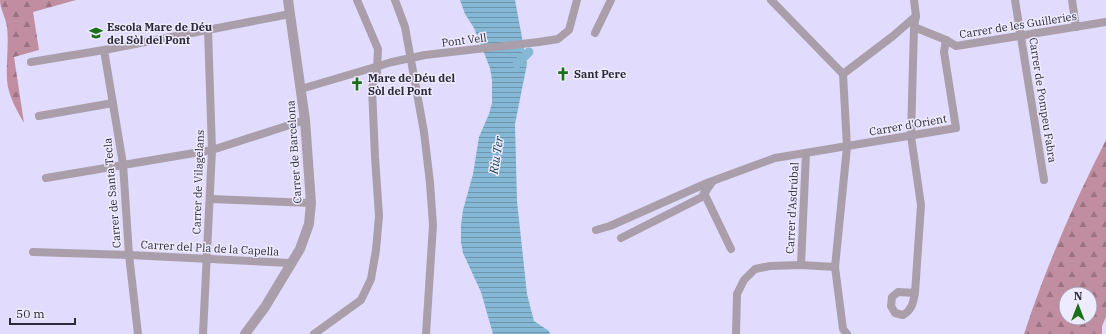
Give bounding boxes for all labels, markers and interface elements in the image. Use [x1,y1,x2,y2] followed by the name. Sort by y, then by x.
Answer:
[958,9,1078,41] street label: Carrer de les Guilleries
[107,20,212,47] place label: Escola Mare de Déu del Sòl del Pont
[88,25,104,41] school or university icon: Escola Mare de Déu del Sòl del Pont
[441,30,487,50] street label: Pont Vell
[1026,36,1060,164] street label: Carrer de Pompeu Fabra
[555,66,571,82] church icon: Sant Pere
[574,67,626,81] place label: Sant Pere
[368,71,455,98] place label: Mare de Déu del Sòl del Pont
[349,76,365,92] church icon: Mare de Déu del Sòl del Pont
[283,100,305,204] street label: Carrer de Barcelona
[868,111,948,139] street label: Carrer d'Orient
[189,130,207,234] street label: Carrer de Vilagelans
[485,134,506,176] water label: Riu Ter
[100,137,124,249] street label: Carrer de Santa Tecla
[783,162,801,254] street label: Carrer d'Asdrúbal
[140,237,280,259] street label: Carrer del Pla de la Capella
[1058,286,1098,326] north arrow
[1074,289,1083,303] text: N
[10,300,75,326] scale bar
[16,306,45,321] text: 50 m

